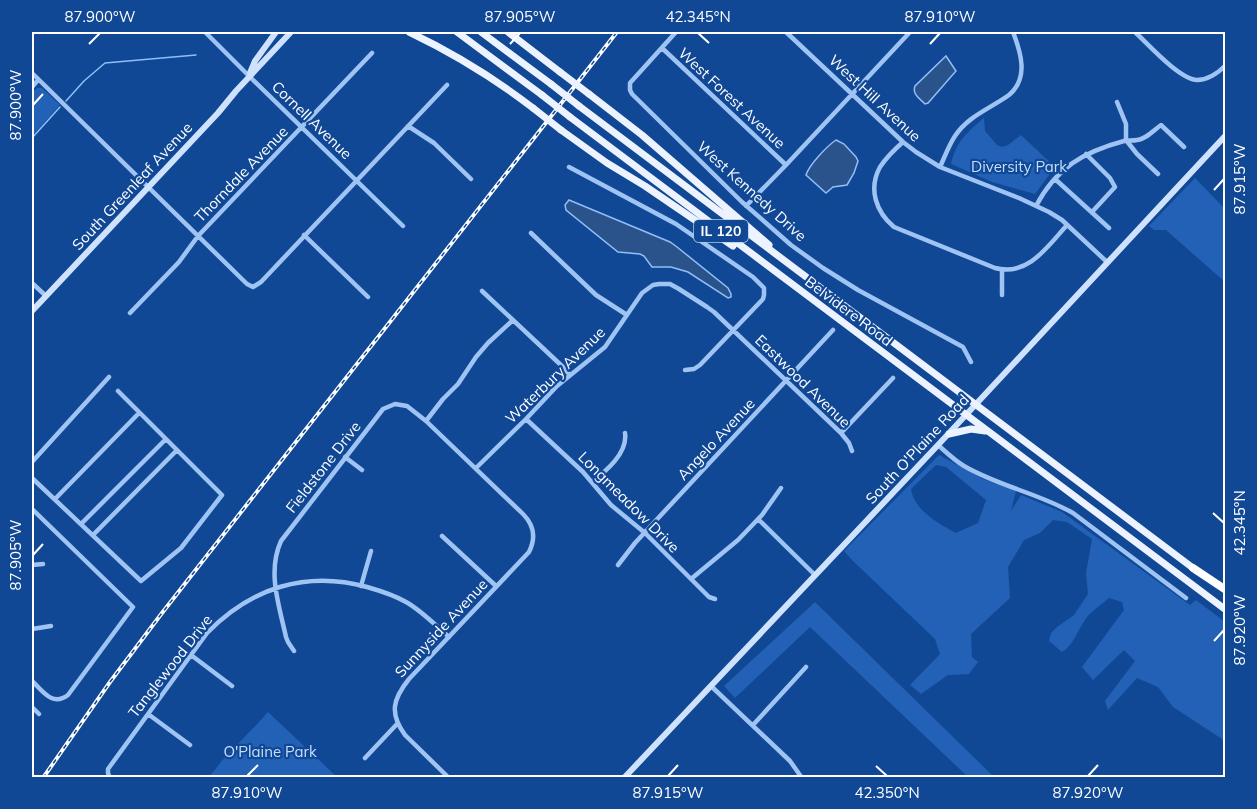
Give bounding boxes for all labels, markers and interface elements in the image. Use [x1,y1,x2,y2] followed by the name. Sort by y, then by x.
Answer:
[65,7,136,26] text: 87.900°W
[485,7,556,26] text: 87.905°W
[665,7,731,26] text: 42.345°N
[905,7,976,26] text: 87.910°W
[675,43,789,153] street label: West Forest Avenue
[825,51,925,145] street label: West Hill Avenue
[6,69,25,140] text: 87.900°W
[268,77,356,163] street label: Cornell Avenue
[68,118,196,254] street label: South Greenleaf Avenue
[190,122,292,226] street label: Thorndale Avenue
[693,137,811,245] street label: West Kennedy Drive
[1230,143,1249,214] text: 87.915°W
[971,157,1067,176] park label: Diversity Park
[694,220,748,242] road number: IL 120
[801,272,897,350] street label: Belvidere Road
[501,323,609,427] street label: Waterbury Avenue
[751,331,855,431] street label: Eastwood Avenue
[861,390,973,508] street label: South O'Plaine Road
[673,394,759,484] street label: Angelo Avenue
[281,417,365,517] street label: Fieldstone Drive
[574,447,684,557] street label: Longmeadow Drive
[1230,490,1249,556] text: 42.345°N
[6,519,25,590] text: 87.905°W
[391,575,491,681] street label: Sunnyside Avenue
[1230,594,1249,665] text: 87.920°W
[124,611,216,721] street label: Tanglewood Drive
[223,742,317,761] park label: O'Plaine Park
[212,783,283,802] text: 87.910°W
[633,783,704,802] text: 87.915°W
[854,783,920,802] text: 42.350°N
[1053,783,1124,802] text: 87.920°W

